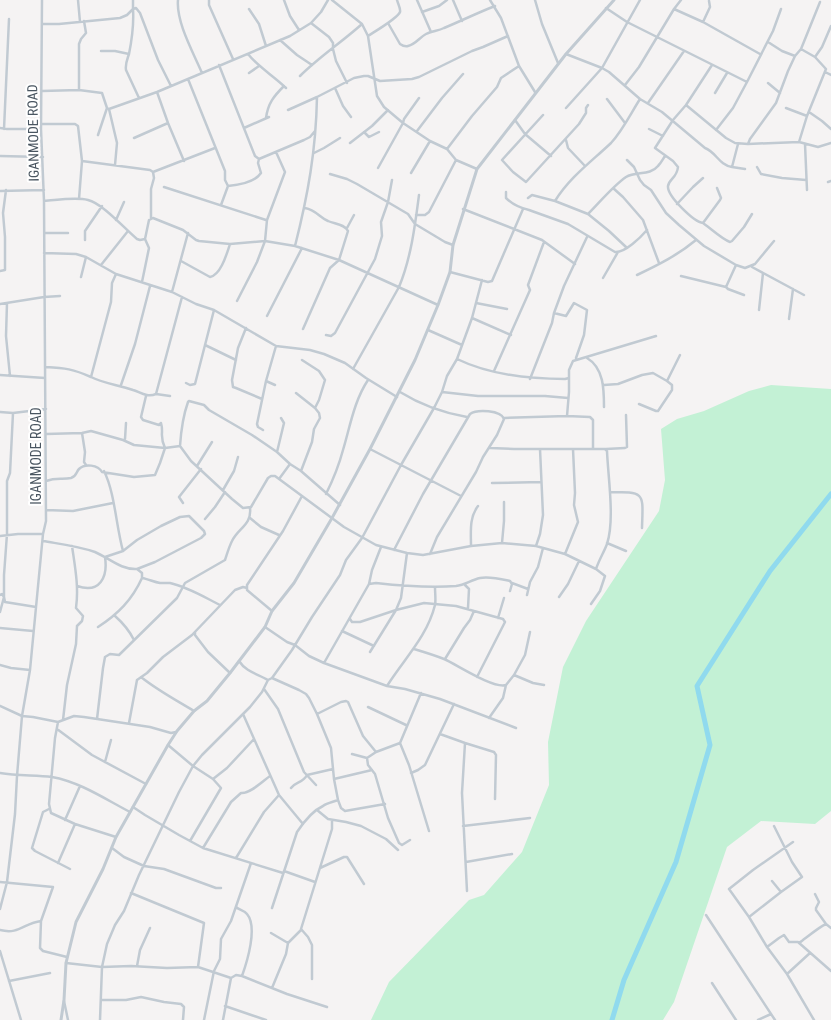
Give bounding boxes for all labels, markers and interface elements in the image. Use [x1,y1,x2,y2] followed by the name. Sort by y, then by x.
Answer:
[24,84,42,182] street label: IGANMODE ROAD
[28,407,44,505] street label: IGANMODE ROAD

